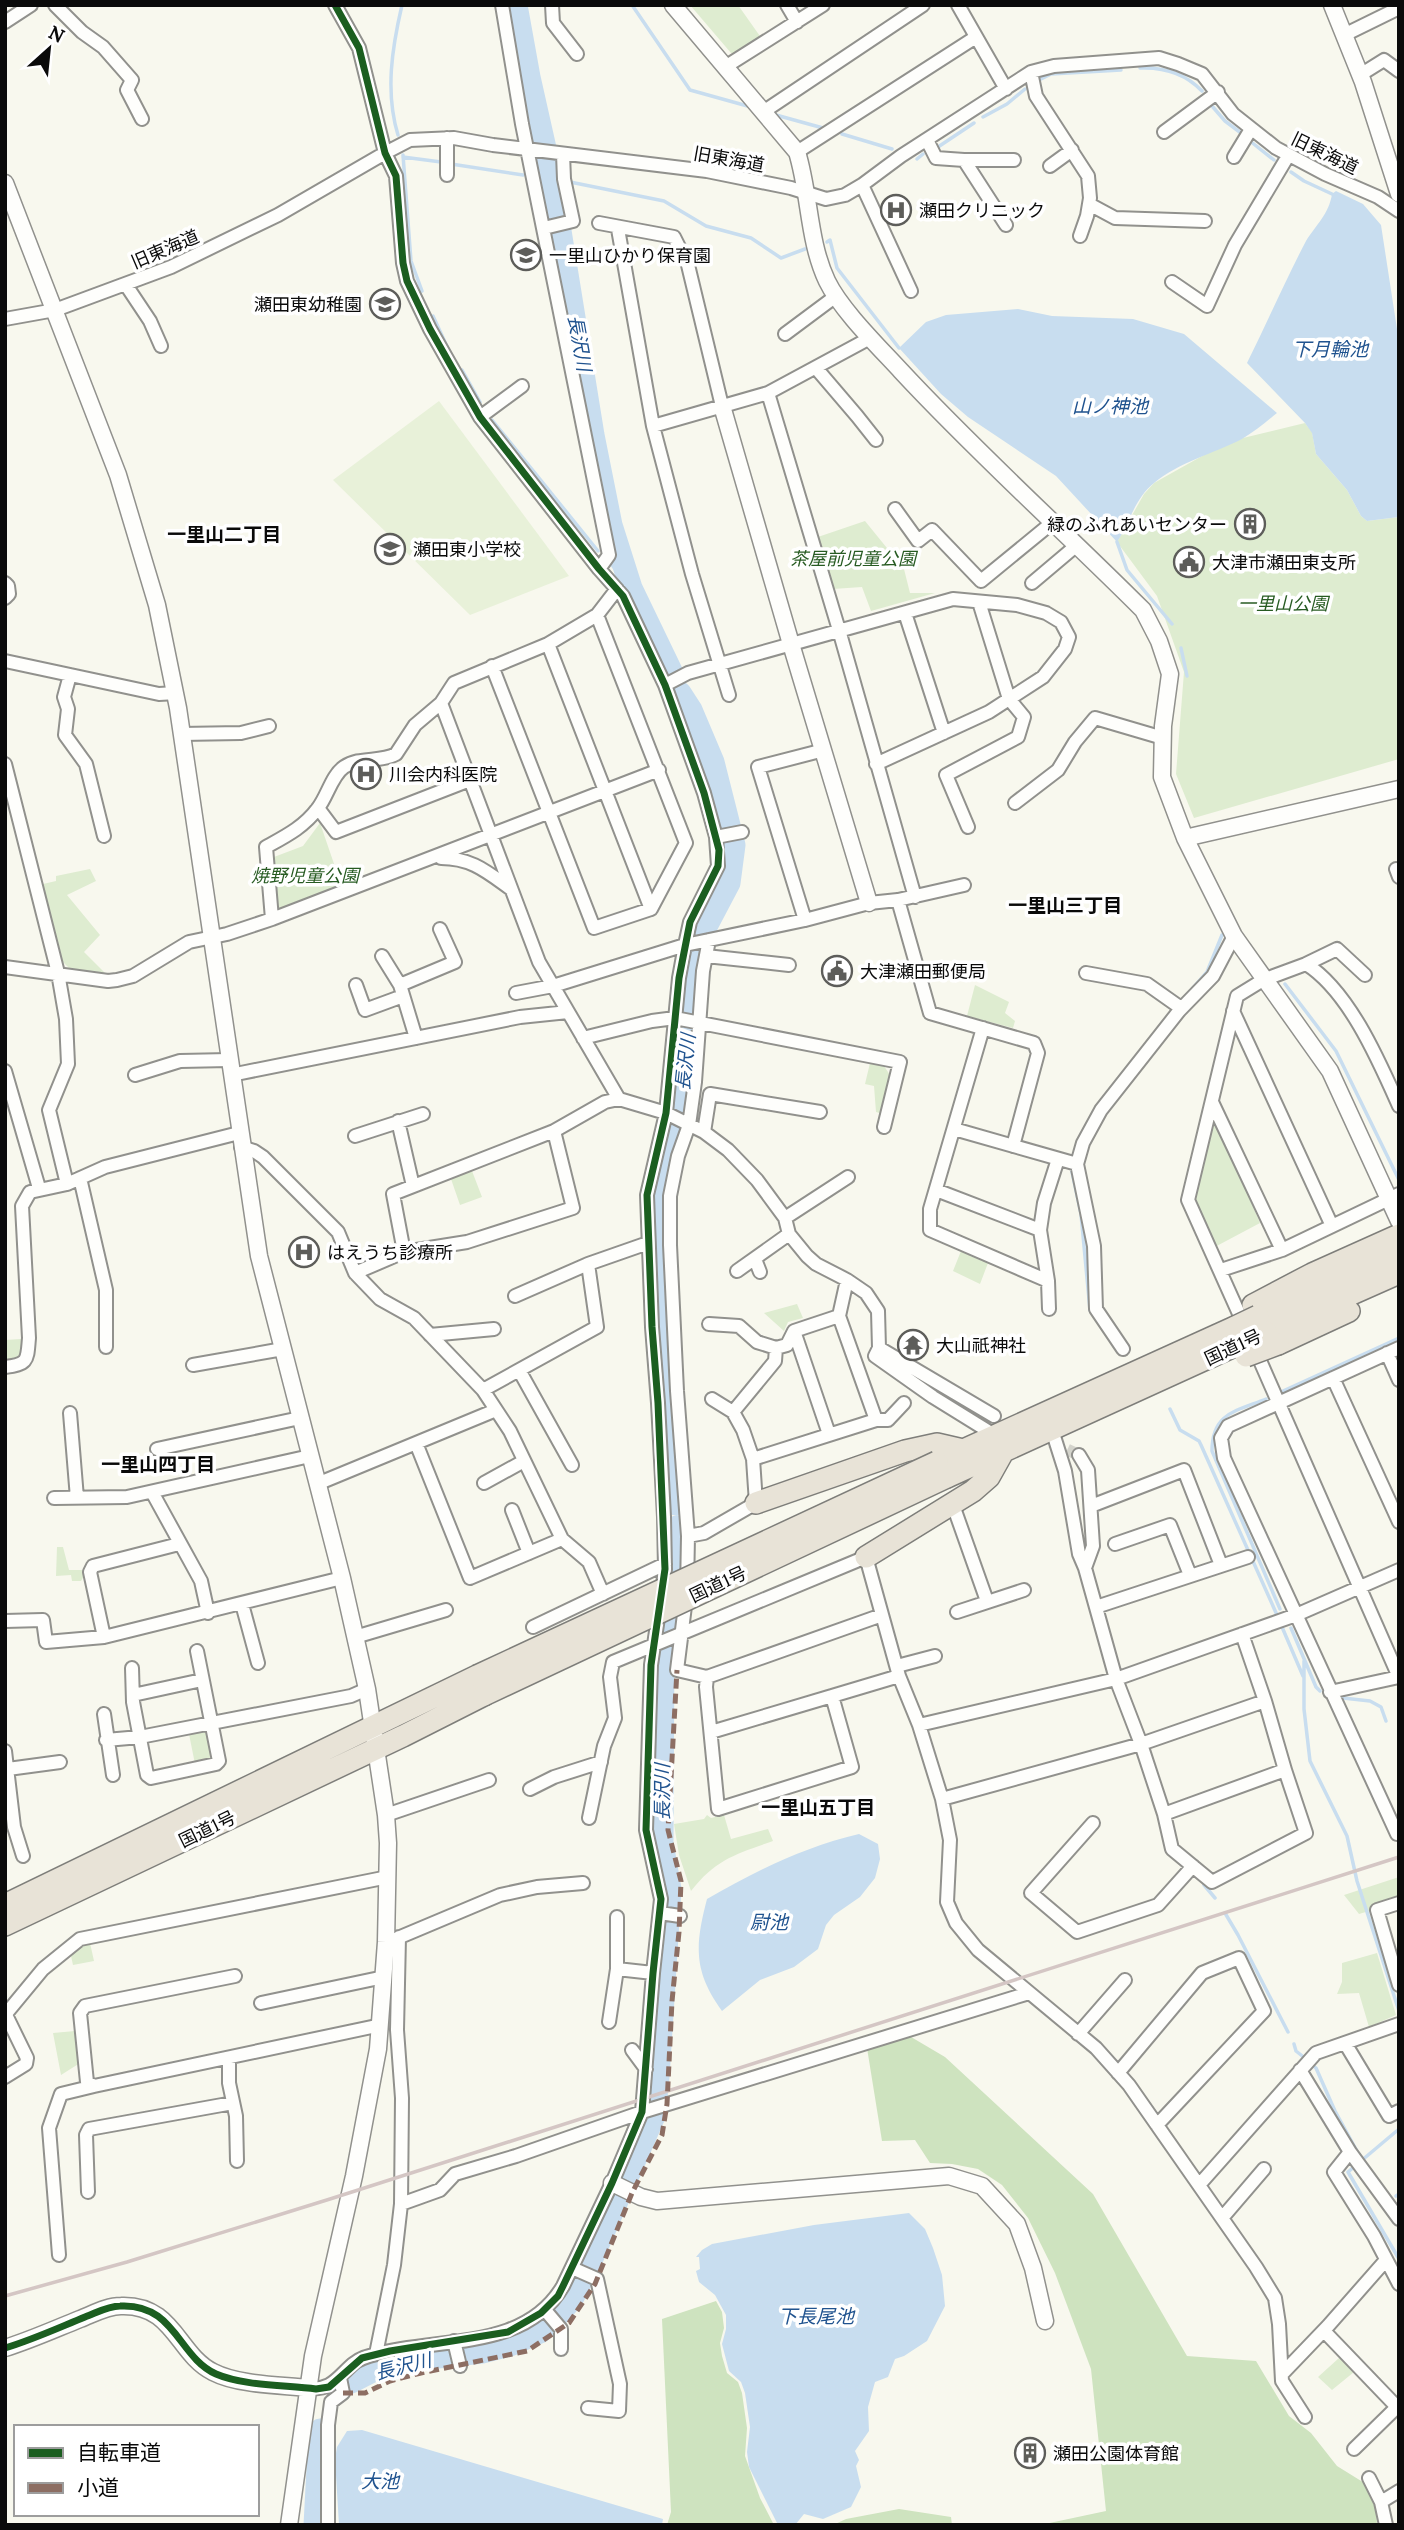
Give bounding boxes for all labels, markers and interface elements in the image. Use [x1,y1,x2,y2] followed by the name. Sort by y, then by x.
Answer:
[14,14,84,84] north arrow
[45,20,69,48] text: N
[1288,127,1362,179] street label: 旧東海道
[692,141,766,177] street label: 旧東海道
[879,193,913,227] hospital icon: 瀬田クリニック
[919,199,1045,222] place label: 瀬田クリニック
[127,224,203,274] street label: 旧東海道
[509,238,543,272] school or university icon: 一里山ひかり保育園
[549,244,711,267] place label: 一里山ひかり保育園
[368,287,402,321] school or university icon: 瀬田東幼稚園
[254,293,362,316] place label: 瀬田東幼稚園
[563,313,597,375] water label: 長沢川
[1292,337,1370,361] water label: 下月輪池
[1072,394,1150,418] water label: 山ノ神池
[1233,507,1267,541] building icon: 緑のふれあいセンター
[1047,513,1227,536] place label: 緑のふれあいセンター
[167,522,281,546] district label: 一里山二丁目
[373,532,407,566] school or university icon: 瀬田東小学校
[413,538,521,561] place label: 瀬田東小学校
[1172,545,1206,579] public building icon: 大津市瀬田東支所
[790,547,919,570] park label: 茶屋前児童公園
[1212,551,1356,574] place label: 大津市瀬田東支所
[1238,592,1331,615] park label: 一里山公園
[349,757,383,791] hospital icon: 川会内科医院
[389,763,497,786] place label: 川会内科医院
[251,864,362,887] park label: 焼野児童公園
[1008,893,1122,917] district label: 一里山三丁目
[820,954,854,988] public building icon: 大津瀬田郵便局
[860,960,986,983] place label: 大津瀬田郵便局
[670,1030,700,1092] water label: 長沢川
[287,1235,321,1269] hospital icon: はえうち診療所
[327,1241,453,1264] place label: はえうち診療所
[1201,1324,1265,1370] street label: 国道1号
[896,1328,930,1362] temple icon: 大山祇神社
[936,1334,1026,1357] place label: 大山祇神社
[101,1452,215,1476] district label: 一里山四丁目
[686,1561,750,1607] street label: 国道1号
[650,1762,674,1821] water label: 長沢川
[761,1795,875,1819] district label: 一里山五丁目
[175,1805,239,1853] street label: 国道1号
[750,1910,790,1934] water label: 尉池
[778,2304,856,2328] water label: 下長尾池
[372,2347,435,2385] water label: 長沢川
[14,2425,259,2516] legend
[1013,2436,1047,2470] building icon: 瀬田公園体育館
[77,2439,161,2466] text: 自転車道
[1053,2442,1179,2465] place label: 瀬田公園体育館
[361,2469,401,2493] water label: 大池
[77,2474,119,2501] text: 小道

